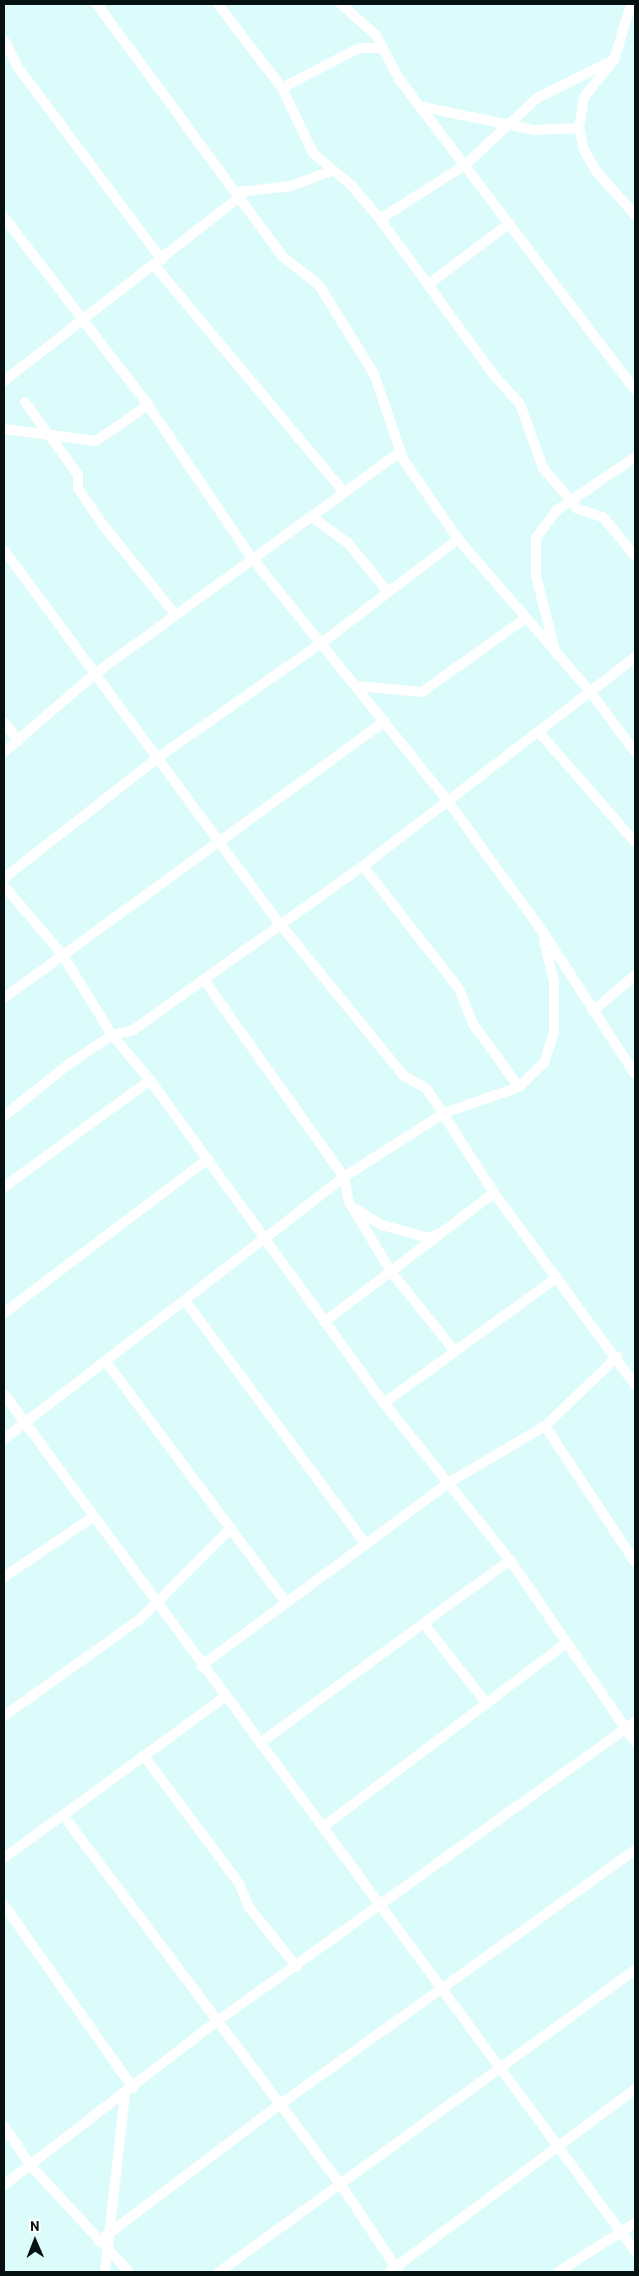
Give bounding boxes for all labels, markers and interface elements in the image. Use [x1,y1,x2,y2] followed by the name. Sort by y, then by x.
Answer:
[10,2216,60,2266] north arrow
[30,2217,40,2234] text: N

